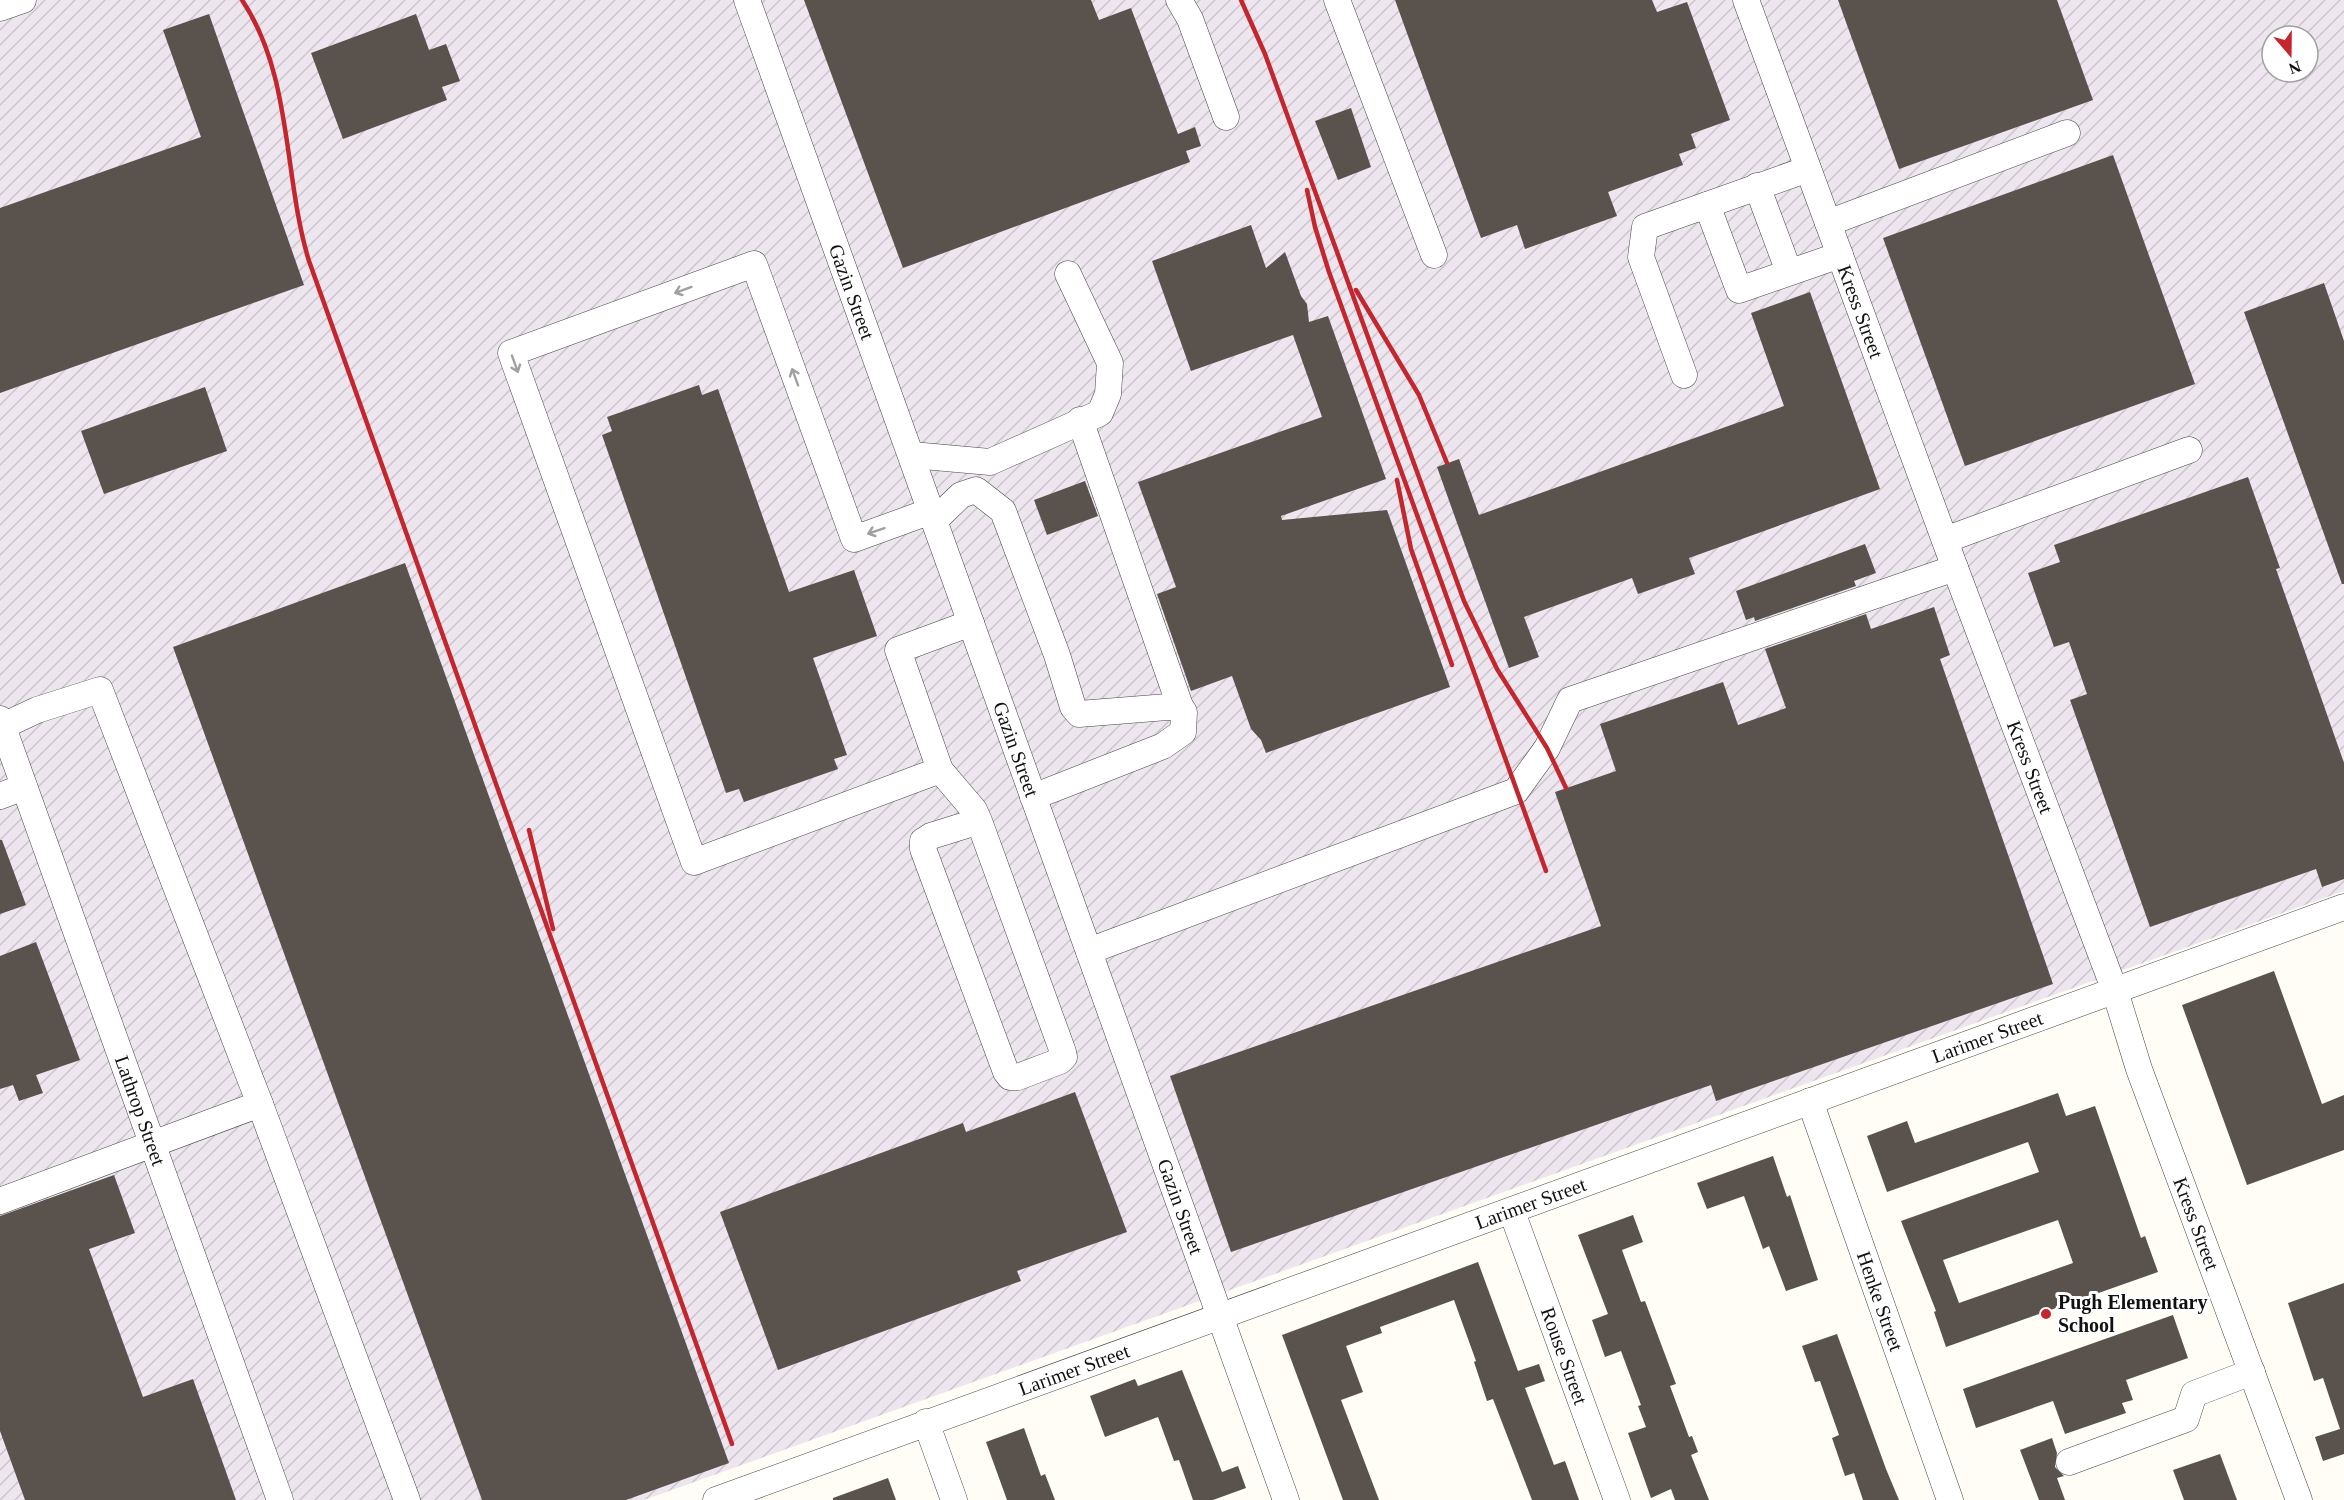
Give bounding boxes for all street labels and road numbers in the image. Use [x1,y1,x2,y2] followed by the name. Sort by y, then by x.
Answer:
[825,241,879,343] street label: Gazin Street
[1834,262,1888,361] street label: Kress Street
[989,699,1044,800] street label: Gazin Street
[2003,718,2058,817] street label: Kress Street
[1929,1007,2046,1067] street label: Larimer Street
[111,1053,170,1169] street label: Lathrop Street
[1153,1156,1208,1257] street label: Gazin Street
[1472,1173,1589,1233] street label: Larimer Street
[2169,1174,2224,1273] street label: Kress Street
[1853,1248,1908,1354] street label: Henke Street
[1537,1304,1592,1408] street label: Rouse Street
[1016,1339,1133,1400] street label: Larimer Street

